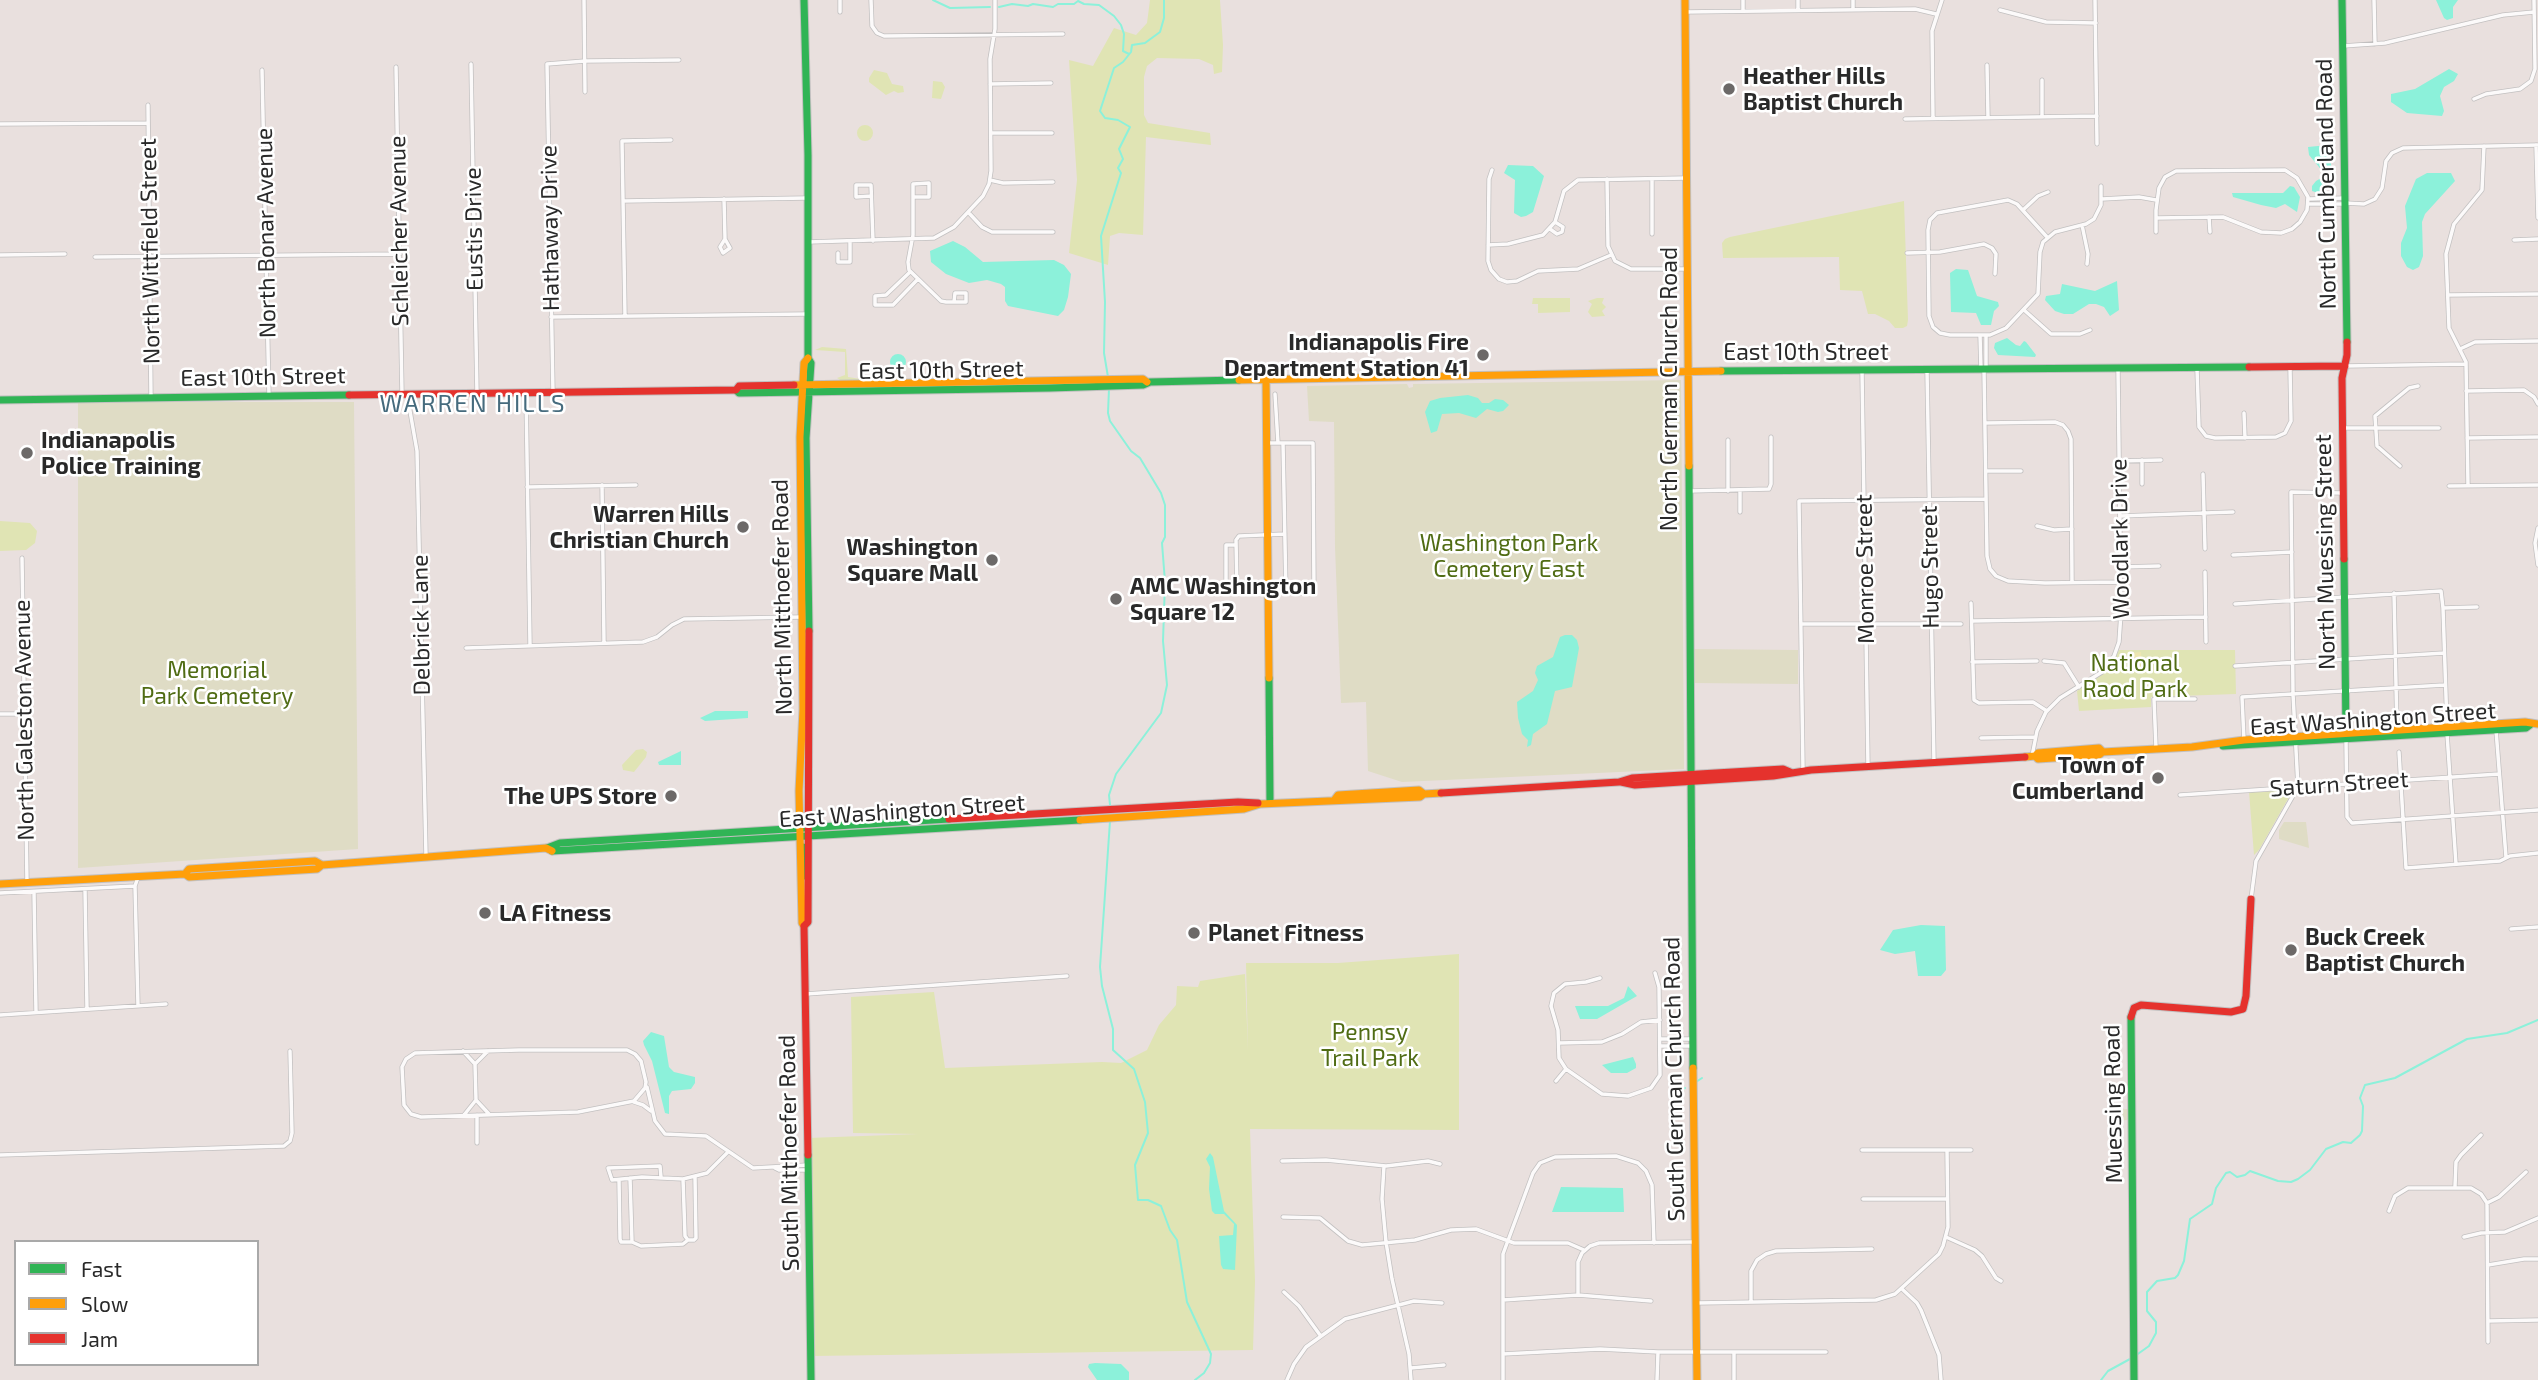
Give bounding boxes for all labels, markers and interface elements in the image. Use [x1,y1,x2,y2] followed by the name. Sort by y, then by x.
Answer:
[2310,58,2342,310] street label: North Cumberland Road
[1743,62,1903,116] place label: Heather Hills Baptist Church
[1721,81,1737,97] marker: Heather Hills Baptist Church
[250,128,282,338] street label: North Bonar Avenue
[384,135,414,327] street label: Schleicher Avenue
[134,138,166,364] street label: North Wittfield Street
[535,145,565,311] street label: Hathaway Drive
[459,167,489,291] street label: Eustis Drive
[1655,247,1683,531] street label: North German Church Road
[1224,328,1469,382] place label: Indianapolis Fire Department Station 41
[1723,338,1889,366] street label: East 10th Street
[1475,347,1491,363] marker: Indianapolis Fire Department Station 41
[858,355,1024,385] street label: East 10th Street
[180,362,346,392] street label: East 10th Street
[381,390,565,418] district label: WARREN HILLS
[41,426,201,480] place label: Indianapolis Police Training
[2309,434,2341,670] street label: North Muessing Street
[19,445,35,461] marker: Indianapolis Police Training
[2105,458,2135,620] street label: Woodlark Drive
[766,479,798,715] street label: North Mitthoefer Road
[1850,494,1880,644] street label: Monroe Street
[549,500,729,554] place label: Warren Hills Christian Church
[1915,505,1945,629] street label: Hugo Street
[735,519,751,535] marker: Warren Hills Christian Church
[1420,529,1598,583] park label: Washington Park Cemetery East
[846,533,978,587] place label: Washington Square Mall
[984,552,1000,568] marker: Washington Square Mall
[406,554,436,696] street label: Delbrick Lane
[1130,572,1316,626] place label: AMC Washington Square 12
[1108,591,1124,607] marker: AMC Washington Square 12
[8,599,40,841] street label: North Galeston Avenue
[2082,649,2188,703] park label: National Raod Park
[141,656,293,710] park label: Memorial Park Cemetery
[2249,697,2497,741] street label: East Washington Street
[2012,751,2144,805] place label: Town of Cumberland
[2269,765,2409,803] street label: Saturn Street
[2150,770,2166,786] marker: Town of Cumberland
[504,782,657,810] place label: The UPS Store
[663,788,679,804] marker: The UPS Store
[778,789,1026,833] street label: East Washington Street
[499,899,611,927] place label: LA Fitness
[477,905,493,921] marker: LA Fitness
[1208,919,1364,947] place label: Planet Fitness
[2305,923,2465,977] place label: Buck Creek Baptist Church
[1186,925,1202,941] marker: Planet Fitness
[1658,936,1690,1222] street label: South German Church Road
[2283,942,2299,958] marker: Buck Creek Baptist Church
[1321,1018,1419,1072] park label: Pennsy Trail Park
[2098,1024,2128,1184] street label: Muessing Road
[773,1034,805,1272] street label: South Mitthoefer Road
[14,1240,259,1366] legend
[81,1256,122,1281] text: Fast
[81,1291,128,1316] text: Slow
[81,1326,118,1351] text: Jam

